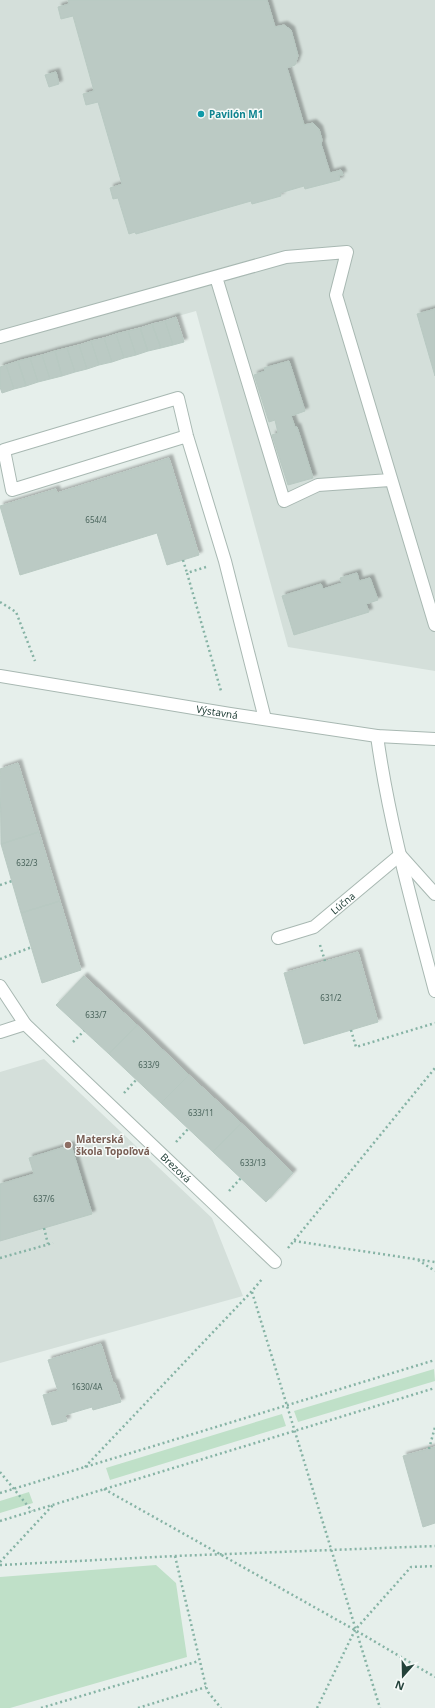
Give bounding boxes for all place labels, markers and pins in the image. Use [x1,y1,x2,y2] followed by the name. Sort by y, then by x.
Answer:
[209,107,263,121] place label: Pavilón M1
[196,109,206,119] marker: Pavilón M1
[76,1132,150,1158] place label: Materská škola Topoľová
[63,1140,73,1150] marker: Materská škola Topoľová

